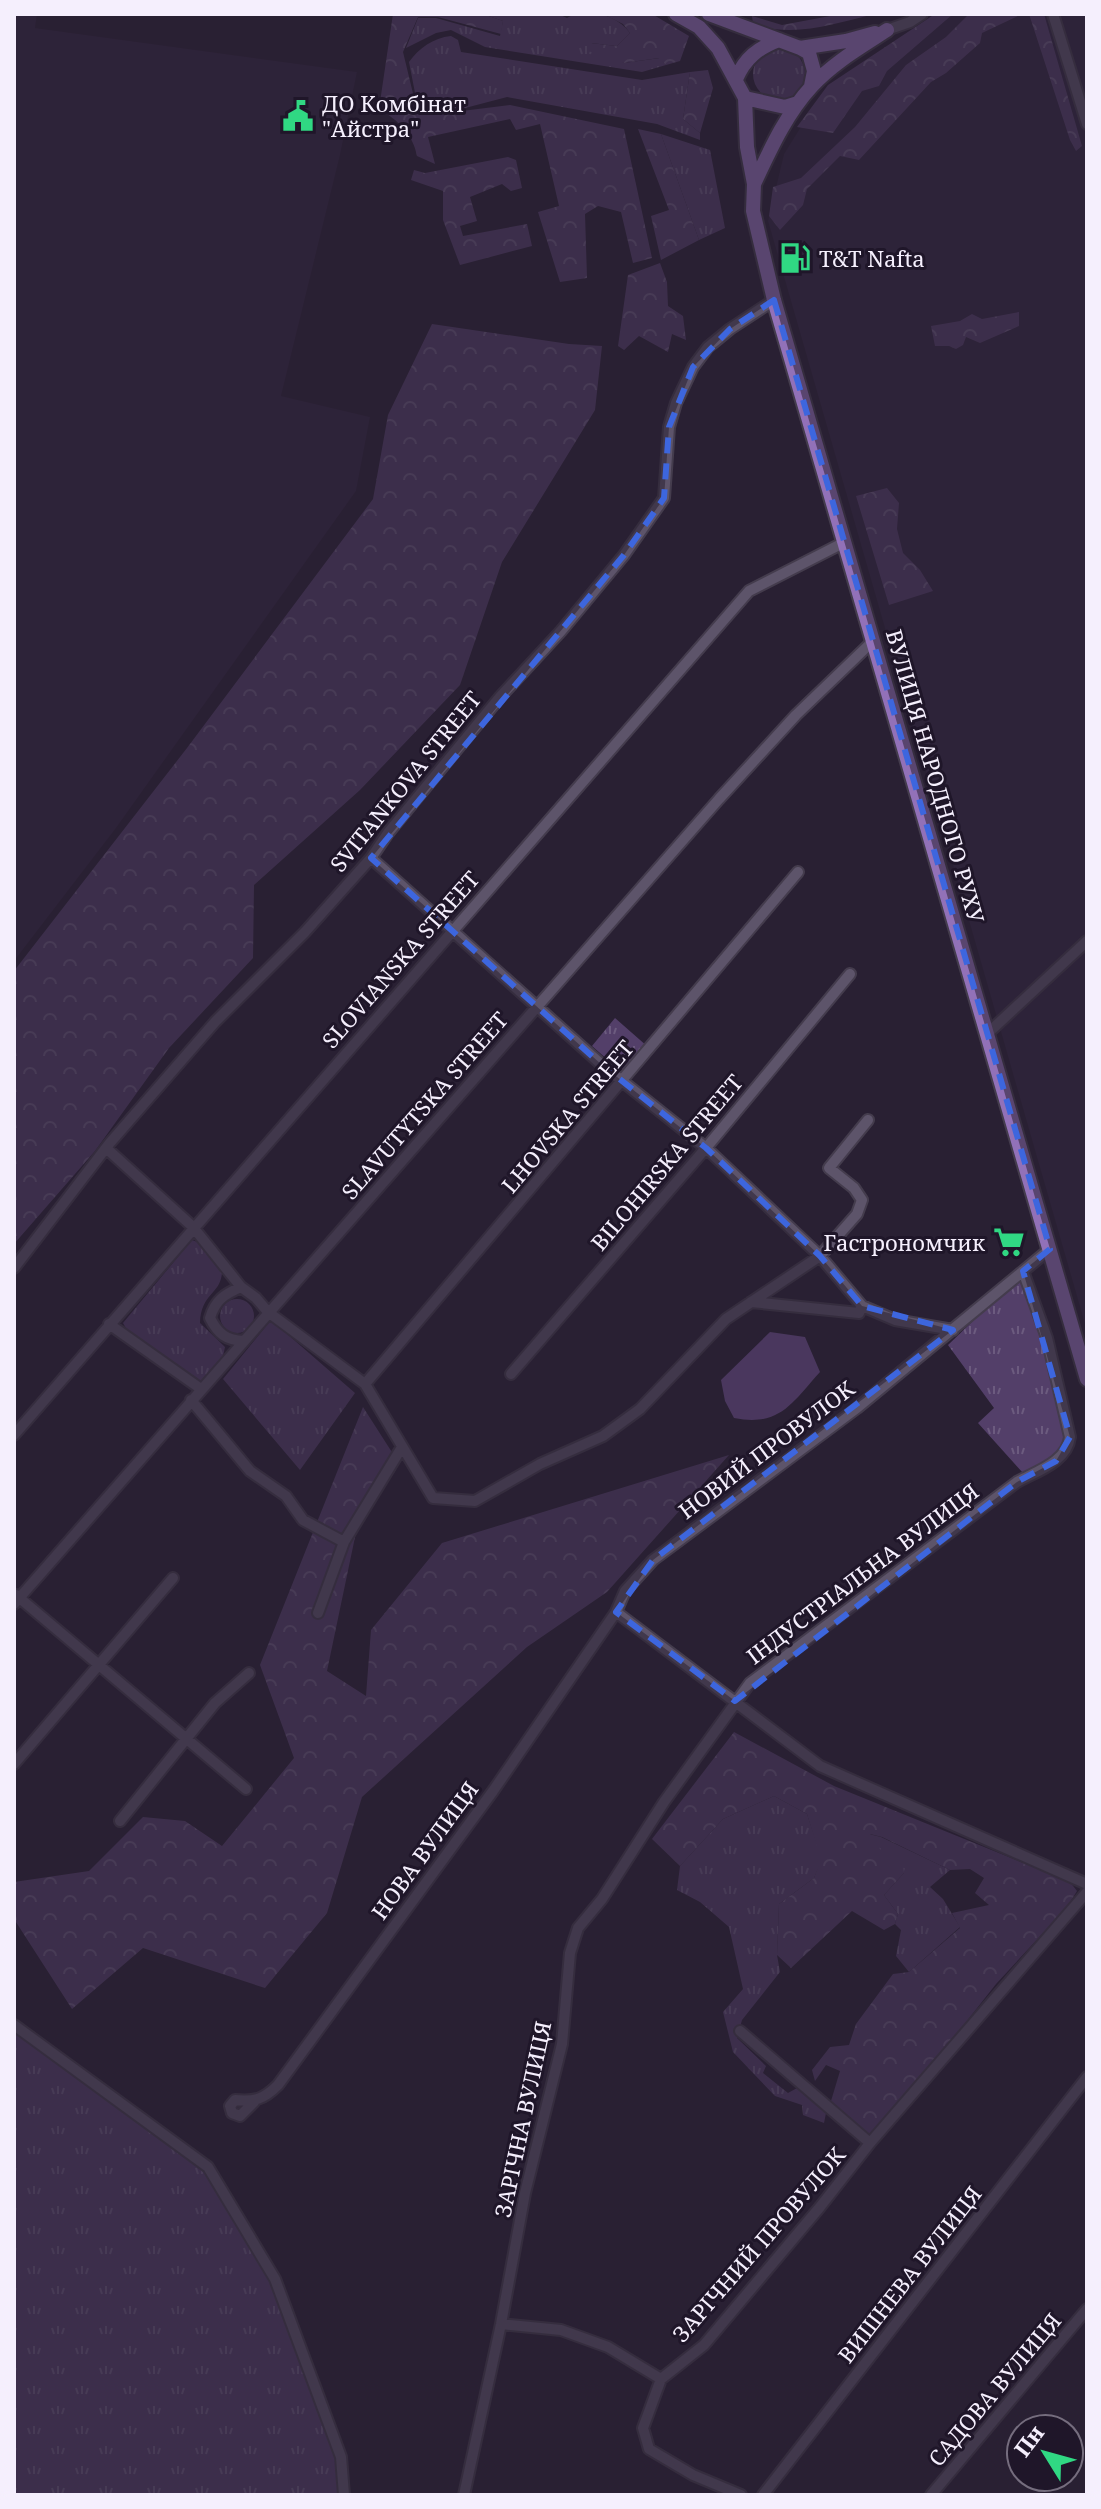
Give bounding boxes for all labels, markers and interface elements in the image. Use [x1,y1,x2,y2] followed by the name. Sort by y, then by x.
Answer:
[322,88,466,143] place label: ДО Комбінат "Айстра"
[281,99,315,133] public building icon: ДО Комбінат "Айстра"
[778,241,812,275] fuel station icon: T&T Nafta
[819,243,925,273] place label: T&T Nafta
[880,626,993,927] street label: ВУЛИЦЯ НАРОДНОГО РУХУ
[323,684,488,878] street label: SVITANKOVA STREET
[315,864,486,1054] street label: SLOVIANSKA STREET
[334,1004,514,1205] street label: SLAVUTYTSKA STREET
[494,1033,640,1199] street label: LHOVSKA STREET
[583,1067,749,1256] street label: BILOHIRSKA STREET
[992,1225,1026,1259] supermarket icon: Гастрономчик
[823,1227,986,1257] place label: Гастрономчик
[672,1373,861,1525] street label: НОВИЙ ПРОВУЛОК
[740,1476,984,1670] street label: ІНДУСТРІАЛЬНА ВУЛИЦЯ
[364,1775,484,1925] street label: НОВА ВУЛИЦЯ
[487,2018,557,2220] street label: ЗАРІЧНА ВУЛИЦЯ
[665,2140,851,2348] street label: ЗАРІЧНИЙ ПРОВУЛОК
[830,2179,988,2369] street label: ВИШНЕВА ВУЛИЦЯ
[921,2306,1067,2472] street label: САДОВА ВУЛИЦЯ
[1005,2413,1085,2493] north arrow
[1006,2418,1050,2462] text: Пн

